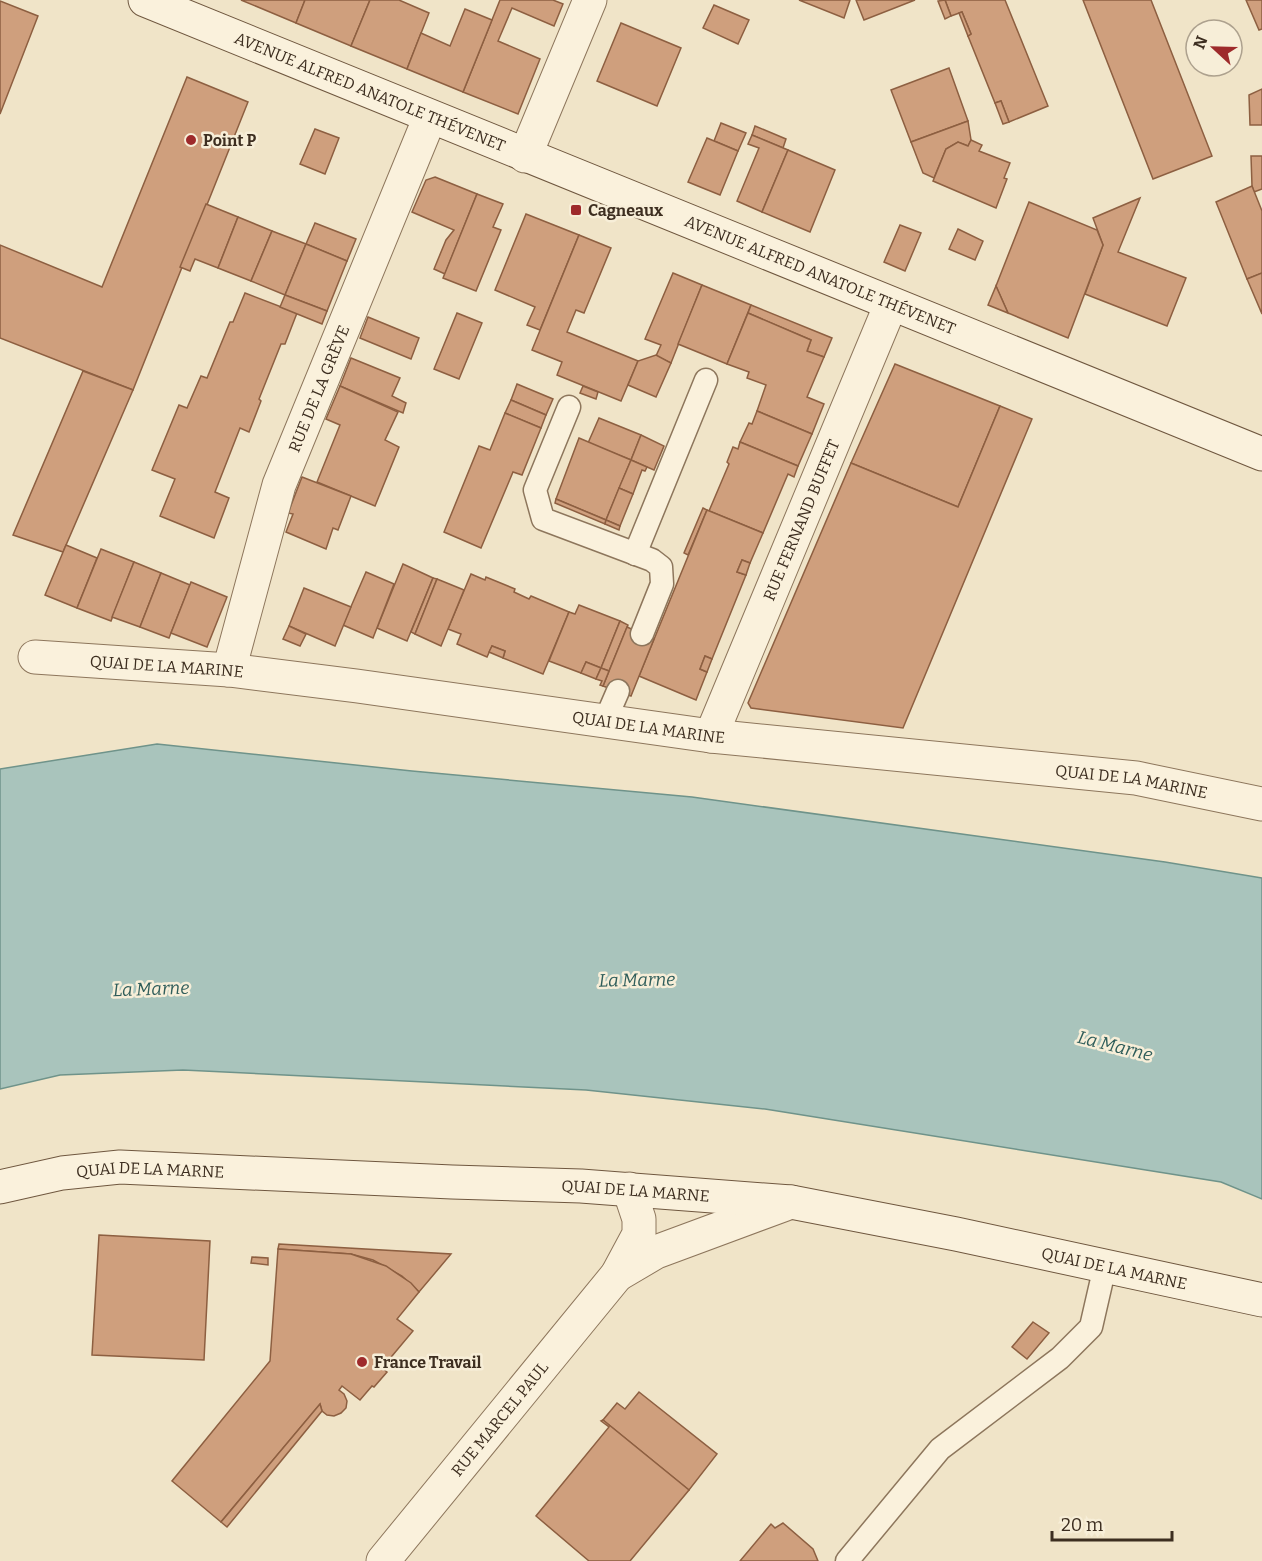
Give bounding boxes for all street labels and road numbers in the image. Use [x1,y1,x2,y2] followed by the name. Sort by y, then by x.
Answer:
[232,28,508,155] street label: AVENUE ALFRED ANATOLE THÉVENET
[682,211,958,338] street label: AVENUE ALFRED ANATOLE THÉVENET
[285,322,354,455] street label: RUE DE LA GRÈVE
[759,437,843,604] street label: RUE FERNAND BUFFET
[89,652,245,682] street label: QUAI DE LA MARINE
[571,708,726,747] street label: QUAI DE LA MARINE
[1054,761,1209,803] street label: QUAI DE LA MARINE
[75,1158,225,1182] street label: QUAI DE LA MARNE
[561,1176,710,1206] street label: QUAI DE LA MARNE
[1040,1244,1189,1294] street label: QUAI DE LA MARNE
[447,1358,552,1480] street label: RUE MARCEL PAUL

